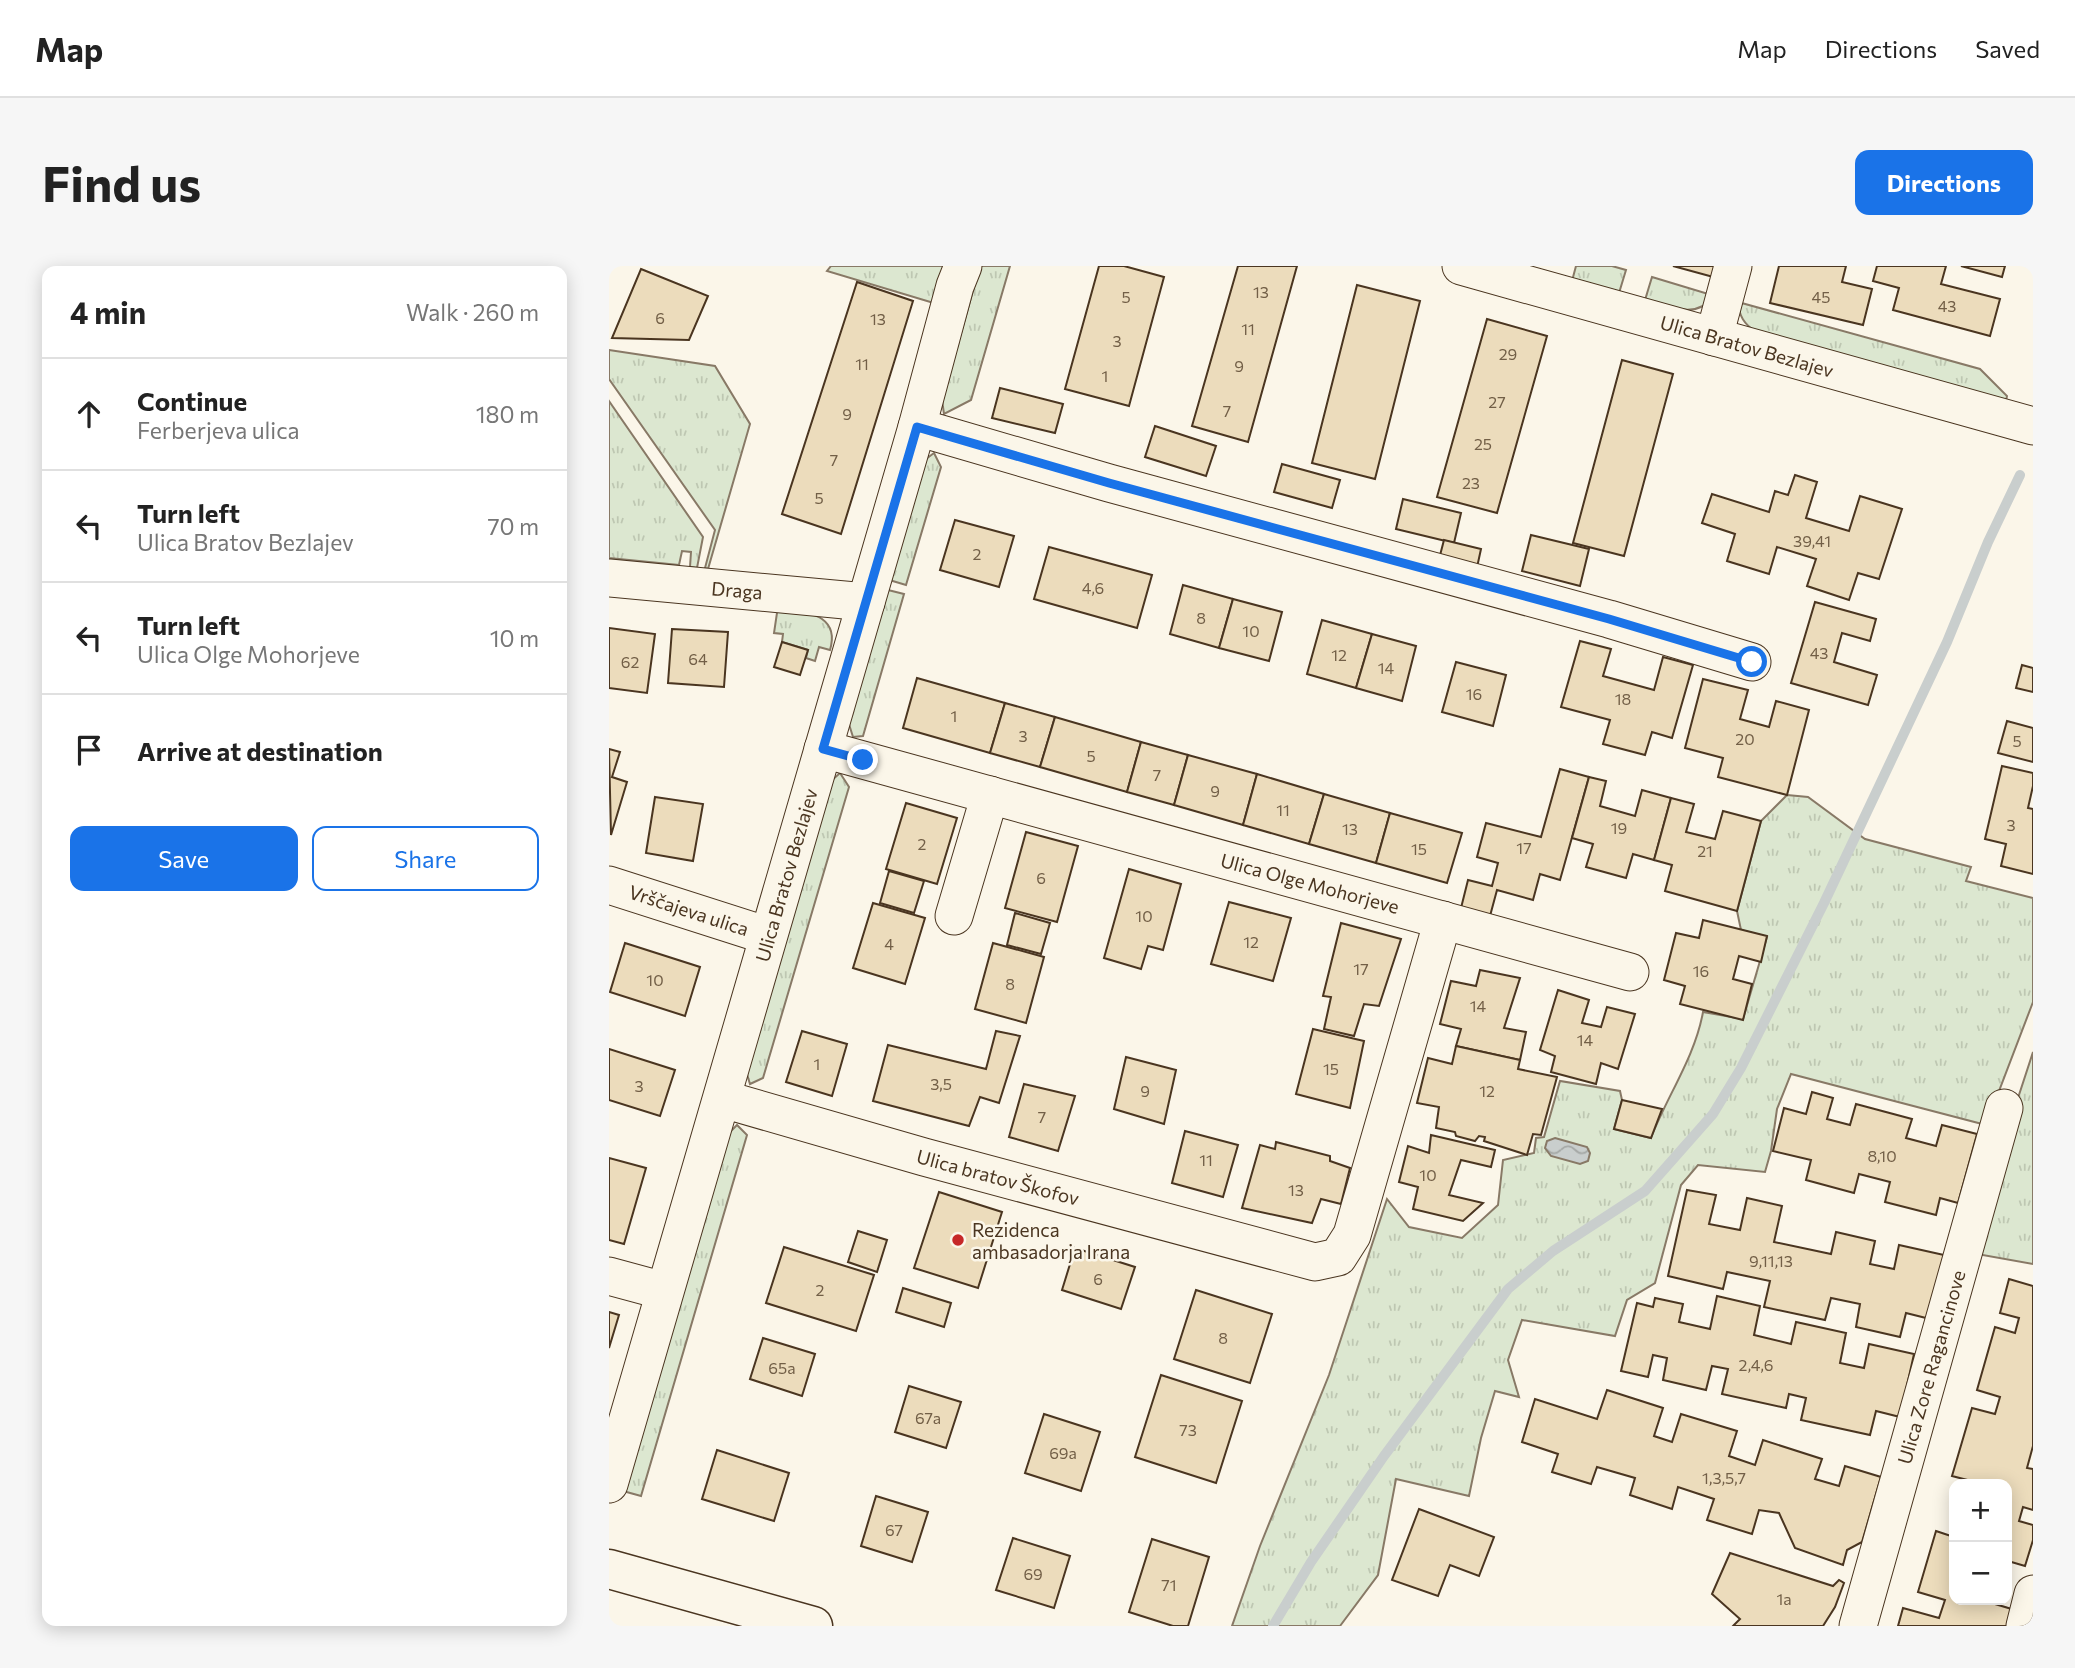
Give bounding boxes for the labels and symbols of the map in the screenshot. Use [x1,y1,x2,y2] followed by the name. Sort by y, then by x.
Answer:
[1253,282,1269,301] house number: 13
[1121,287,1131,306] house number: 5
[1812,287,1830,306] house number: 45
[1938,296,1956,315] house number: 43
[655,308,665,327] house number: 6
[870,309,886,328] house number: 13
[1658,310,1836,382] street label: Ulica Bratov Bezlajev
[1241,319,1255,338] house number: 11
[1112,331,1122,350] house number: 3
[1499,344,1517,363] house number: 29
[855,354,869,373] house number: 11
[1234,356,1244,375] house number: 9
[1102,366,1108,385] house number: 1
[1488,392,1506,411] house number: 27
[1223,401,1231,420] house number: 7
[842,404,852,423] house number: 9
[1474,434,1492,453] house number: 25
[830,450,838,469] house number: 7
[1462,473,1480,492] house number: 23
[814,488,824,507] house number: 5
[1793,531,1831,550] house number: 39,41
[973,544,982,563] house number: 2
[710,576,764,604] street label: Draga
[1082,578,1104,597] house number: 4,6
[1196,608,1206,627] house number: 8
[1242,621,1260,640] house number: 10
[1810,643,1828,662] house number: 43
[1331,645,1347,664] house number: 12
[1736,646,1767,677] route start
[688,649,708,668] house number: 64
[621,652,639,671] house number: 62
[1378,658,1395,677] house number: 14
[1466,684,1482,703] house number: 16
[1615,689,1631,708] house number: 18
[951,706,957,725] house number: 1
[1018,726,1028,745] house number: 3
[1735,729,1755,748] house number: 20
[2012,731,2022,750] house number: 5
[847,744,878,775] route end
[1086,746,1096,765] house number: 5
[1153,765,1161,784] house number: 7
[1210,781,1220,800] house number: 9
[750,786,822,964] street label: Ulica Bratov Bezlajev
[1276,800,1290,819] house number: 11
[2006,815,2016,834] house number: 3
[1611,818,1627,837] house number: 19
[1342,819,1358,838] house number: 13
[918,834,927,853] house number: 2
[1516,838,1532,857] house number: 17
[1411,839,1427,858] house number: 15
[1697,841,1713,860] house number: 21
[1218,848,1402,918] street label: Ulica Olge Mohorjeve
[1036,868,1046,887] house number: 6
[626,880,752,940] street label: Vrščajeva ulica
[1135,906,1153,925] house number: 10
[1243,932,1259,951] house number: 12
[884,934,894,953] house number: 4
[1353,959,1369,978] house number: 17
[1693,961,1709,980] house number: 16
[646,970,664,989] house number: 10
[1005,974,1015,993] house number: 8
[1470,996,1487,1015] house number: 14
[1577,1030,1594,1049] house number: 14
[814,1054,820,1073] house number: 1
[1323,1059,1339,1078] house number: 15
[930,1074,952,1093] house number: 3,5
[634,1076,644,1095] house number: 3
[1140,1081,1150,1100] house number: 9
[1479,1081,1495,1100] house number: 12
[1038,1107,1046,1126] house number: 7
[914,1143,1082,1210] street label: Ulica bratov Škofov
[1867,1146,1897,1165] house number: 8,10
[1199,1150,1213,1169] house number: 11
[1419,1165,1437,1184] house number: 10
[1288,1180,1304,1199] house number: 13
[972,1218,1130,1263] place label: Rezidenca ambasadorja Irana
[950,1232,966,1248] marker: Rezidenca ambasadorja Irana
[1749,1251,1793,1270] house number: 9,11,13
[1892,1267,1970,1467] street label: Ulica Zore Ragancinove
[1093,1269,1103,1288] house number: 6
[816,1280,825,1299] house number: 2
[1218,1328,1228,1347] house number: 8
[1739,1355,1773,1374] house number: 2,4,6
[768,1358,796,1377] house number: 65a
[915,1408,941,1427] house number: 67a
[1179,1420,1197,1439] house number: 73
[1049,1443,1077,1462] house number: 69a
[1702,1468,1746,1487] house number: 1,3,5,7
[885,1520,903,1539] house number: 67
[1023,1564,1043,1583] house number: 69
[1161,1575,1177,1594] house number: 71
[1776,1589,1792,1608] house number: 1a

